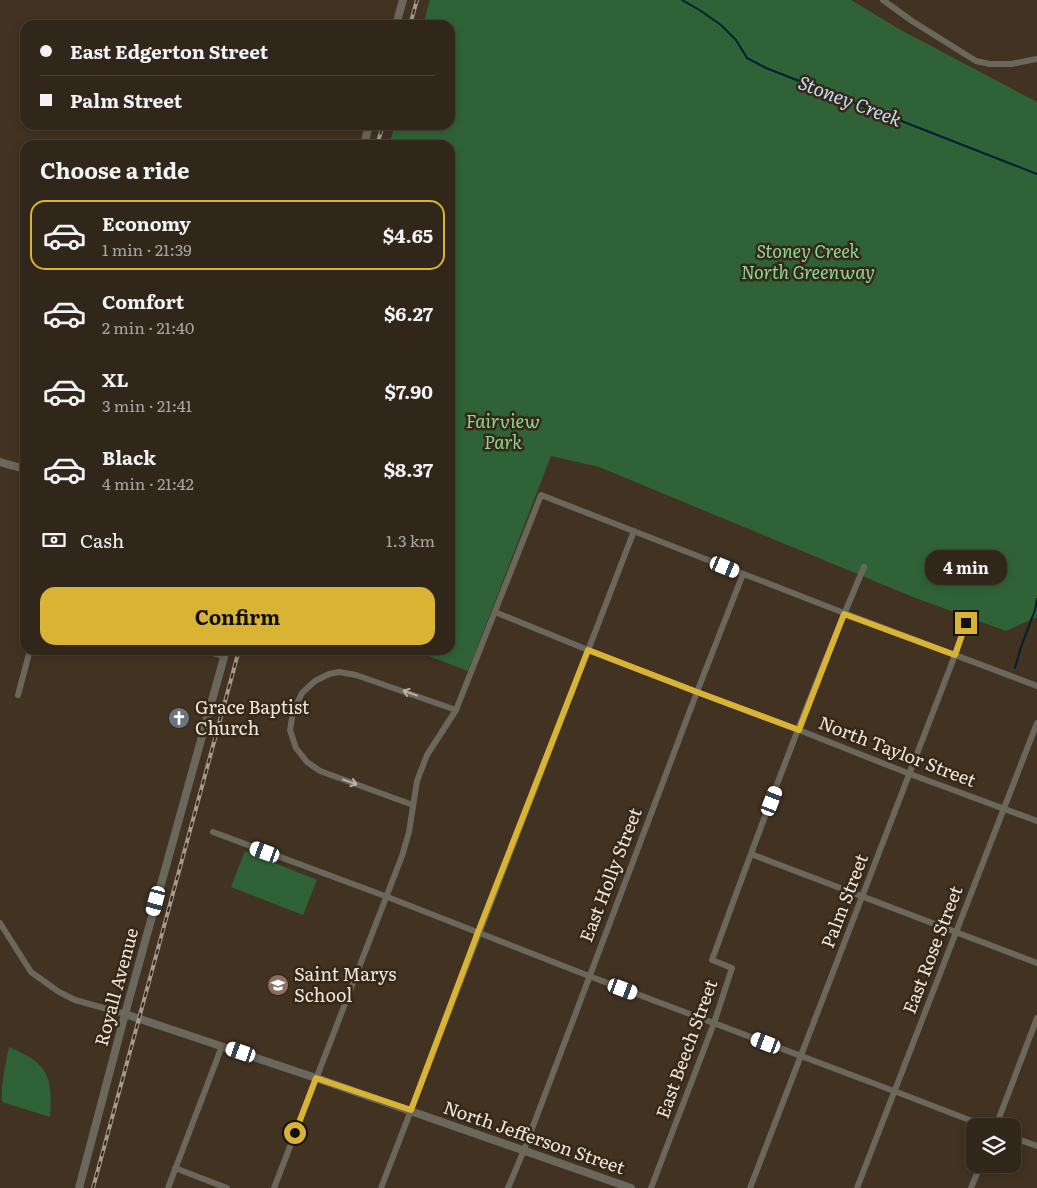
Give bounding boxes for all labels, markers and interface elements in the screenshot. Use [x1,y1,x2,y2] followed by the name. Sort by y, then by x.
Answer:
[70,37,268,65] text: East Edgerton Street
[795,68,907,133] water label: Stoney Creek
[70,86,182,114] text: Palm Street
[40,153,189,186] text: Choose a ride
[102,209,191,237] text: Economy
[42,213,87,258] icon: car
[383,221,433,249] text: $4.65
[102,237,192,261] text: 1 min · 21:39
[741,237,875,285] park label: Stoney Creek North Greenway
[102,287,184,315] text: Comfort
[42,291,87,336] icon: car
[384,299,433,327] text: $6.27
[102,315,194,339] text: 2 min · 21:40
[102,365,129,393] text: XL
[42,369,87,414] icon: car
[384,377,433,405] text: $7.90
[102,393,192,417] text: 3 min · 21:41
[466,407,540,455] park label: Fairview Park
[102,443,156,471] text: Black
[42,447,87,492] icon: car
[384,455,433,483] text: $8.37
[102,471,194,495] text: 4 min · 21:42
[40,526,68,554] icon: cash
[80,526,124,554] text: Cash
[386,528,435,552] text: 1.3 km
[925,550,1007,586] callout: 4 min
[708,554,741,580] car
[943,555,989,579] text: 4 min
[40,587,435,645] button: Confirm
[955,612,977,634] route end
[402,688,418,697] one-way arrow
[195,693,310,741] place label: Grace Baptist Church
[167,706,191,730] church icon: Grace Baptist Church
[815,708,981,793] street label: North Taylor Street
[342,778,358,787] one-way arrow
[759,784,784,818] car
[572,803,648,946] street label: East Holly Street
[248,840,281,864] car
[813,849,874,952] street label: Palm Street
[895,881,969,1017] street label: East Rose Street
[144,885,167,917] car
[87,924,144,1049] street label: Royall Avenue
[294,960,396,1008] place label: Saint Marys School
[266,973,290,997] school or university icon: Saint Marys School
[648,974,724,1122] street label: East Beech Street
[606,977,639,1001] car
[749,1031,782,1055] car
[224,1040,257,1064] car
[440,1093,630,1181] street label: North Jefferson Street
[966,1118,1021,1173] map controls
[966,1118,1021,1173] button: layers
[284,1122,306,1144] route start

